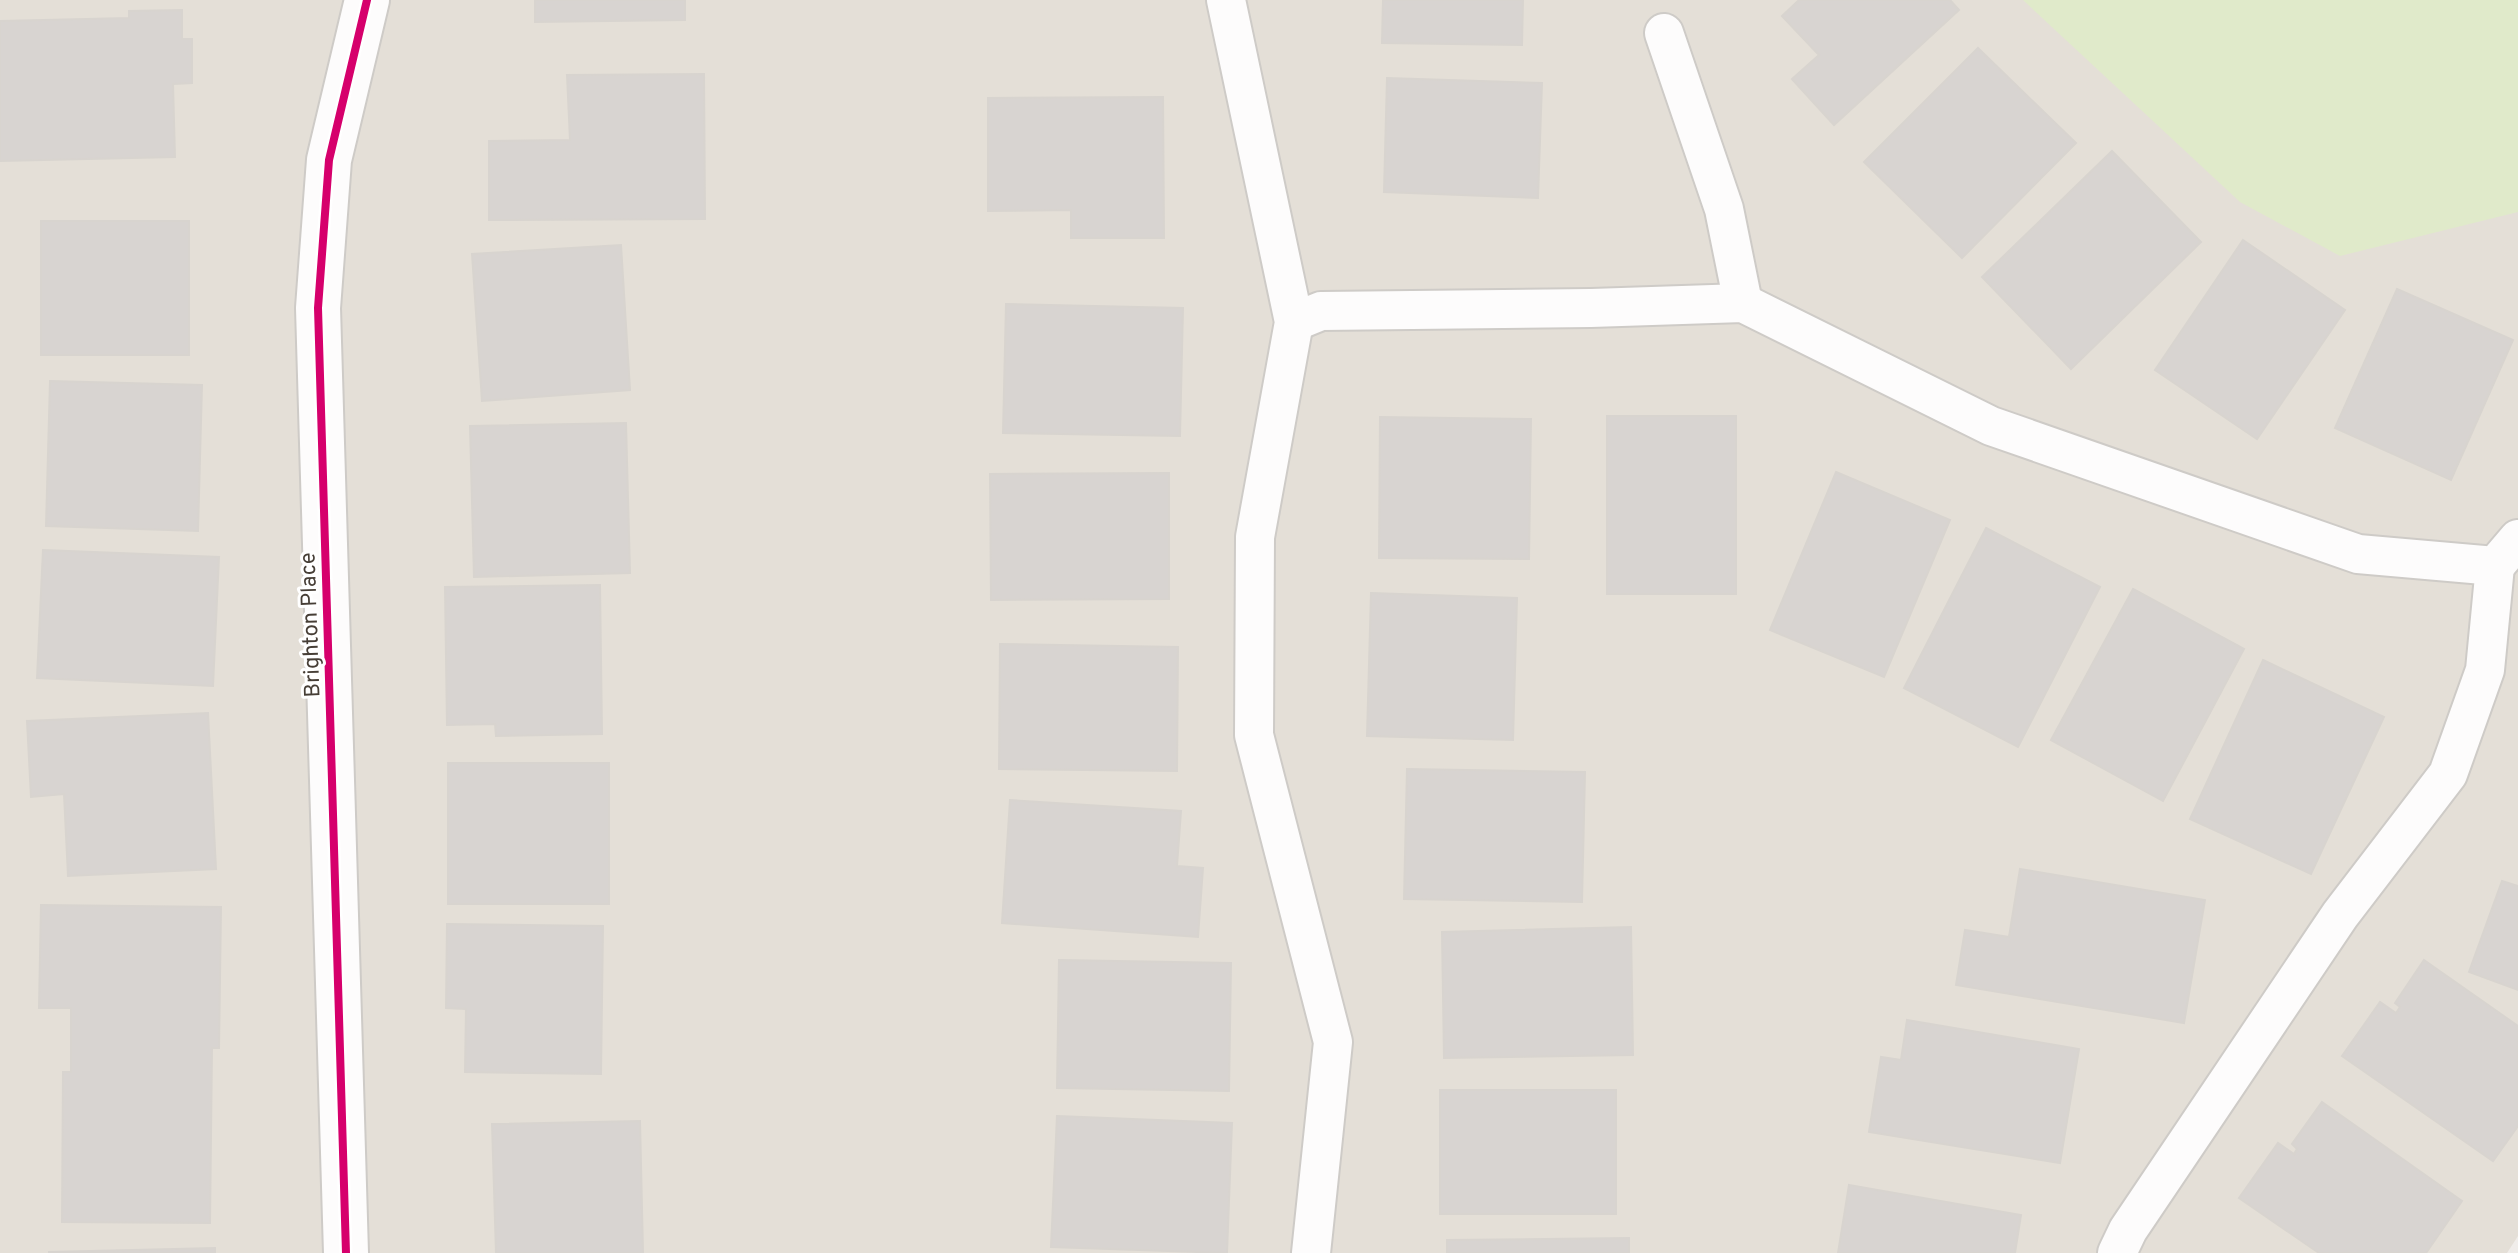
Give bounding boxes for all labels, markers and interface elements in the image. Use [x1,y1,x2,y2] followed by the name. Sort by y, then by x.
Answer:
[295,552,328,698] street label: Brighton Place

